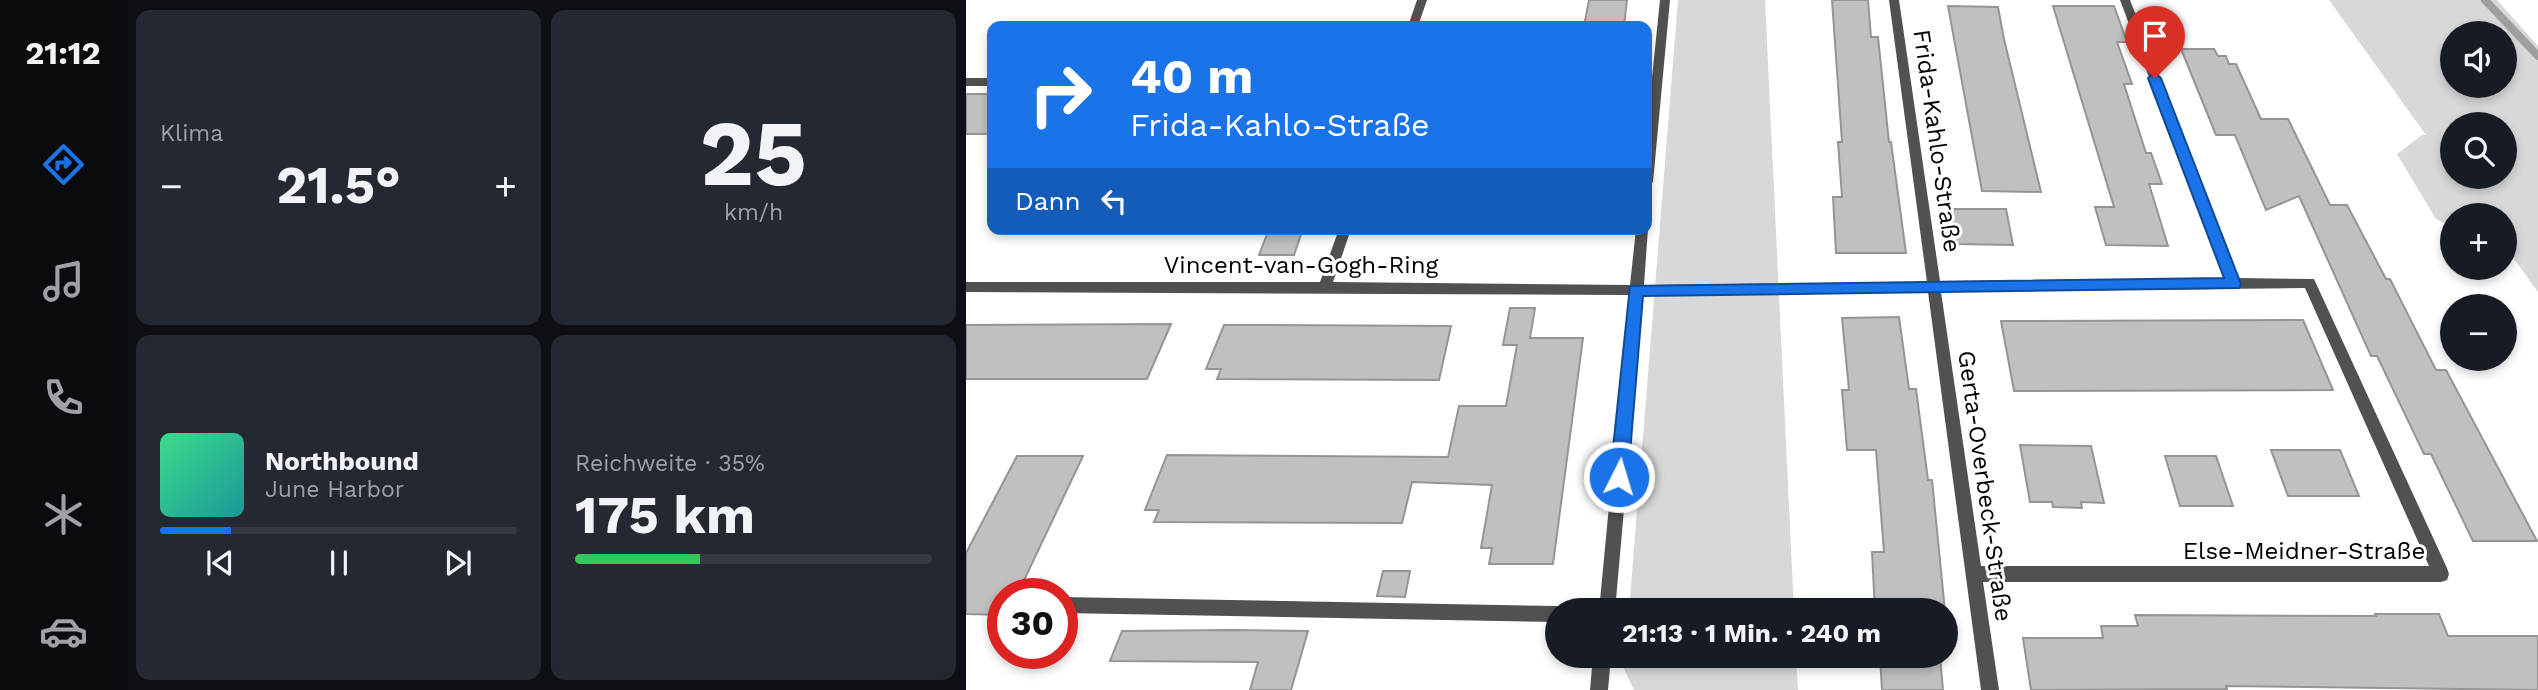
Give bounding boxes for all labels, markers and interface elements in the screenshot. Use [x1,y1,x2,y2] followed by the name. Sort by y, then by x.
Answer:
[2125,6,2185,78] pin
[2136,17,2174,55] icon: arrive
[2440,21,2517,371] map controls
[2440,21,2517,98] button: sound
[1908,28,1966,254] street label: Frida-Kahlo-Straße
[25,34,101,72] text: 21:12
[1130,47,1253,105] text: 40 m
[1015,49,1106,140] icon: right
[700,100,807,207] text: 25
[1130,106,1430,144] text: Frida-Kahlo-Straße
[2440,112,2517,189] button: search
[160,120,223,147] text: Klima
[39,140,88,189] icon: directions
[276,155,401,216] text: 21.5°
[160,164,183,208] text: −
[494,164,517,208] text: +
[1095,182,1133,220] icon: left
[1015,186,1081,216] text: Dann
[724,199,783,226] text: km/h
[2440,203,2517,280] button: +
[1164,251,1438,279] street label: Vincent-van-Gogh-Ring
[39,257,88,306] icon: music
[2440,294,2517,371] button: −
[1952,349,2018,623] street label: Gerta-Overbeck-Straße
[39,373,88,422] icon: phone
[1582,440,1656,514] position arrow
[265,446,419,476] text: Northbound
[575,450,765,477] text: Reichweite · 35%
[265,476,404,503] text: June Harbor
[575,485,755,546] text: 175 km
[39,490,88,539] icon: climate
[2183,537,2425,565] street label: Else-Meidner-Straße
[201,544,239,582] icon: previous
[320,544,358,582] icon: pause
[439,544,477,582] icon: next
[987,578,1078,669] speed limit sign: 30
[39,607,88,656] icon: car
[1622,618,1881,648] text: 21:13 · 1 Min. · 240 m

